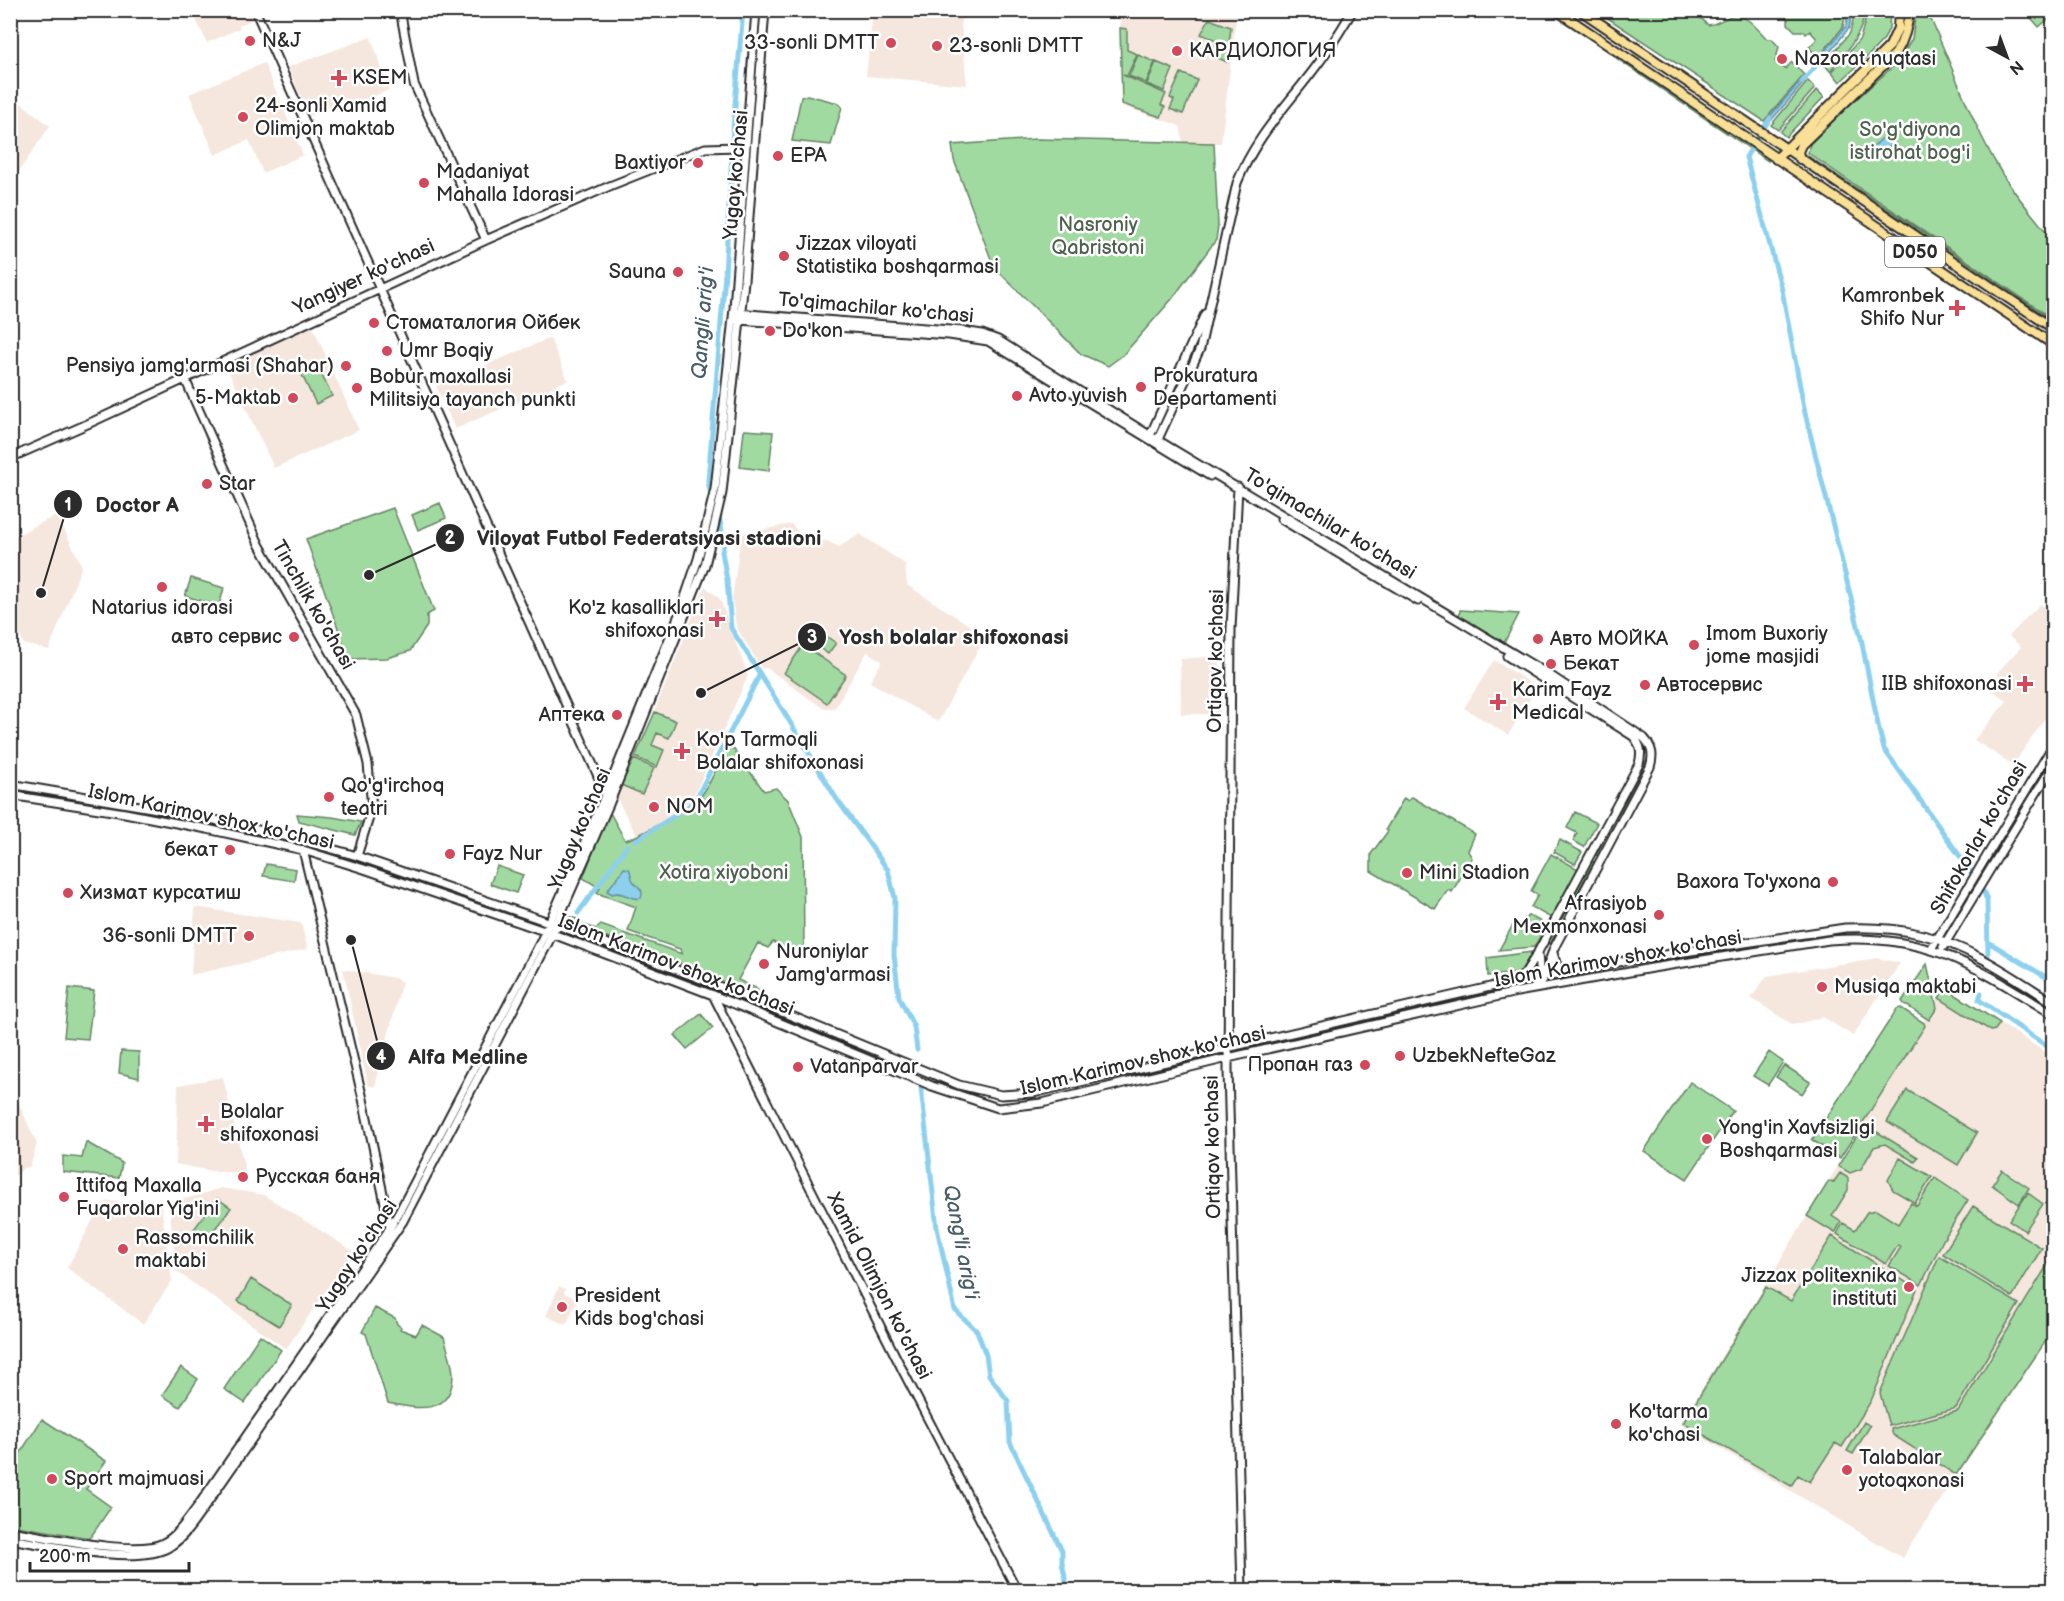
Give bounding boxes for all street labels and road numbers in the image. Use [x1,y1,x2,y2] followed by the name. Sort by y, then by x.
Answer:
[718,109,754,242] street label: Yugay ko'chasi
[289,234,439,321] street label: Yangiyer ko'chasi
[1885,237,1945,267] road number: D050
[777,287,975,329] street label: To'qimachilar ko'chasi
[1240,463,1420,585] street label: To'qimachilar ko'chasi
[266,536,360,674] street label: Tinchlik ko'chasi
[1203,589,1229,733] street label: Ortiqov ko'chasi
[1925,757,2033,919] street label: Shifokorlar ko'chasi
[543,764,616,895] street label: Yugay ko'chasi
[86,779,336,855] street label: Islom Karimov shox ko'chasi
[554,909,798,1021] street label: Islom Karimov shox ko'chasi
[1492,925,1744,993] street label: Islom Karimov shox ko'chasi
[1018,1021,1268,1101] street label: Islom Karimov shox ko'chasi
[1200,1075,1226,1219] street label: Ortiqov ko'chasi
[821,1188,937,1383] street label: Xamid Olimjon ko'chasi
[311,1195,403,1318] street label: Yugay ko'chasi

